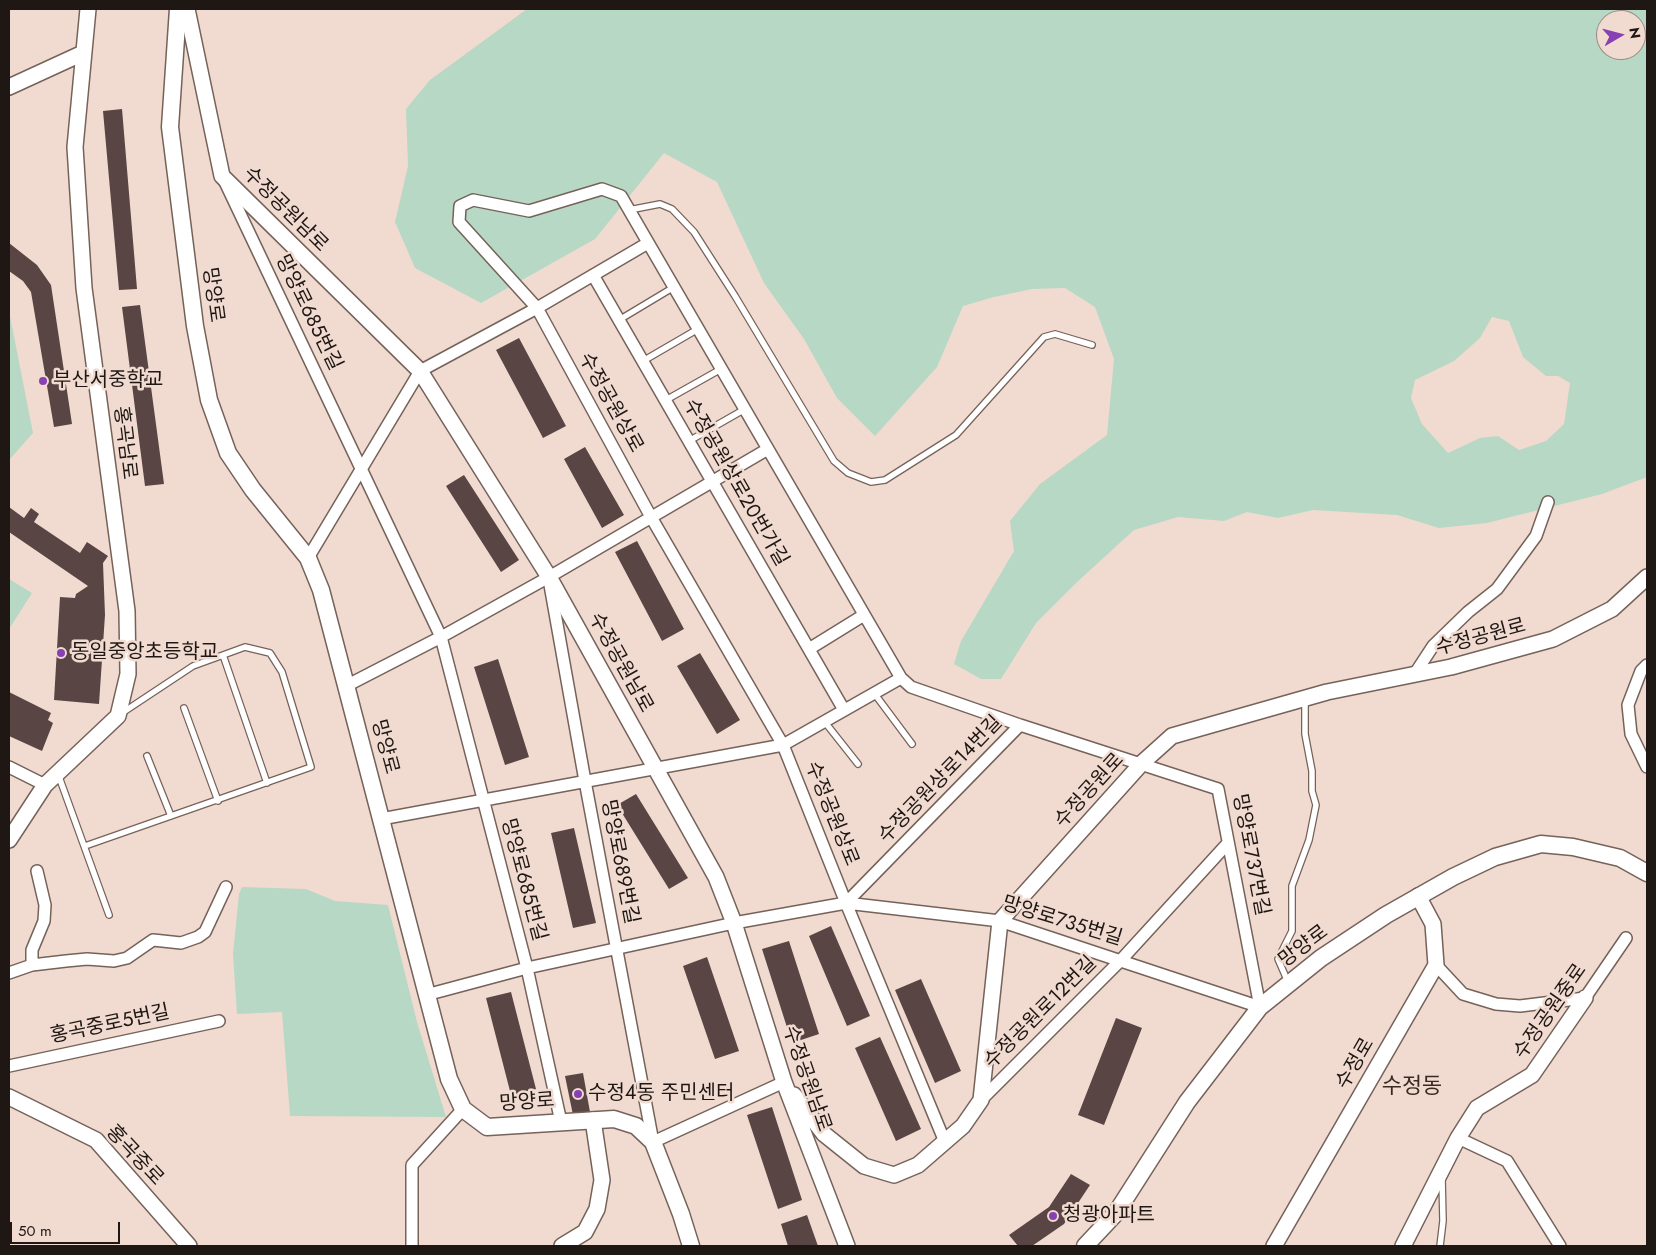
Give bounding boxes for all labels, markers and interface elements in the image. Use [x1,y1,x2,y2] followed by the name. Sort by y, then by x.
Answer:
[1596,10,1646,60] north arrow
[1624,26,1646,40] text: N
[237,162,333,258] street label: 수정공원남로
[270,251,346,375] street label: 망양로685번길
[196,266,228,324] street label: 망양로
[573,349,647,457] street label: 수정공원상로
[53,369,163,393] place label: 부산서중학교
[37,375,49,387] marker: 부산서중학교
[677,395,793,571] street label: 수정공원상로20번가길
[108,405,140,481] street label: 홍곡남로
[583,609,657,717] street label: 수정공원남로
[1433,615,1529,661] street label: 수정공원로
[71,641,218,665] place label: 동일중앙초등학교
[55,647,67,659] marker: 동일중앙초등학교
[874,711,1008,849] street label: 수정공원상로14번길
[365,717,403,777] street label: 망양로
[1050,749,1130,833] street label: 수정공원로
[799,758,863,870] street label: 수정공원상로
[1226,792,1274,918] street label: 망양로737번길
[595,798,643,926] street label: 망양로689번길
[495,816,551,944] street label: 망양로685번길
[999,892,1125,952] street label: 망양로735번길
[1275,921,1333,973] street label: 망양로
[980,952,1102,1074] street label: 수정공원로12번길
[1510,960,1592,1064] street label: 수정공원중로
[48,1001,172,1049] street label: 홍곡중로5번길
[777,1023,835,1135] street label: 수정공원남로
[1332,1034,1380,1094] street label: 수정로
[1382,1075,1442,1101] district label: 수정동
[588,1082,734,1106] place label: 수정4동 주민센터
[572,1088,584,1100] marker: 수정4동 주민센터
[499,1089,555,1117] street label: 망양로
[100,1121,168,1191] street label: 홍곡중로
[1063,1204,1155,1228] place label: 청광아파트
[1047,1210,1059,1222] marker: 청광아파트
[12,1212,122,1244] scale bar
[18,1220,52,1242] text: 50 m

